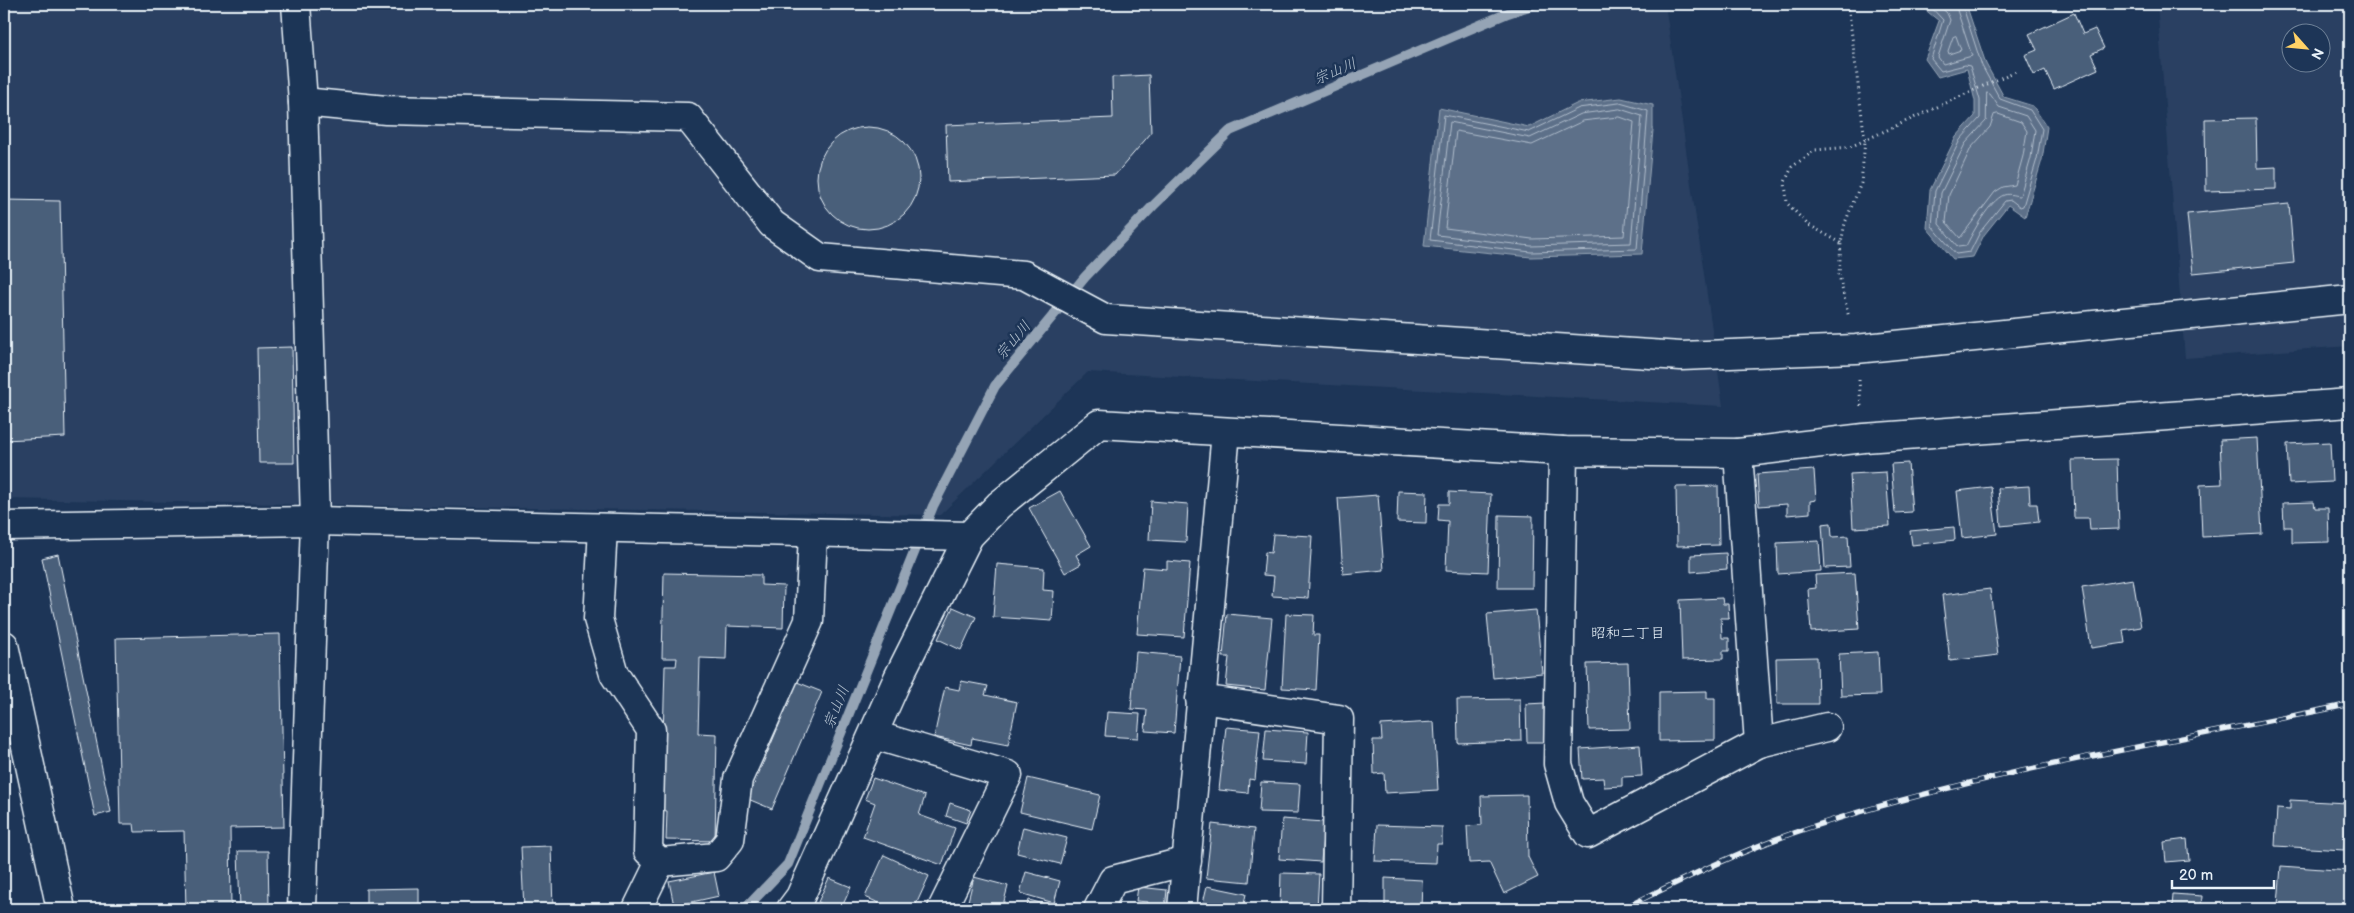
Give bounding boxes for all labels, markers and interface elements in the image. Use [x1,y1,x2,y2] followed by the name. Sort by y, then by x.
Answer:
[2282,22,2332,72] north arrow
[2307,45,2327,62] text: N
[1311,54,1360,89] water label: 宗山川
[992,317,1035,364] water label: 宗山川
[1590,624,1666,643] district label: 昭和二丁目
[819,683,854,732] water label: 宗山川
[2172,858,2274,890] scale bar
[2179,866,2213,885] text: 20 m

